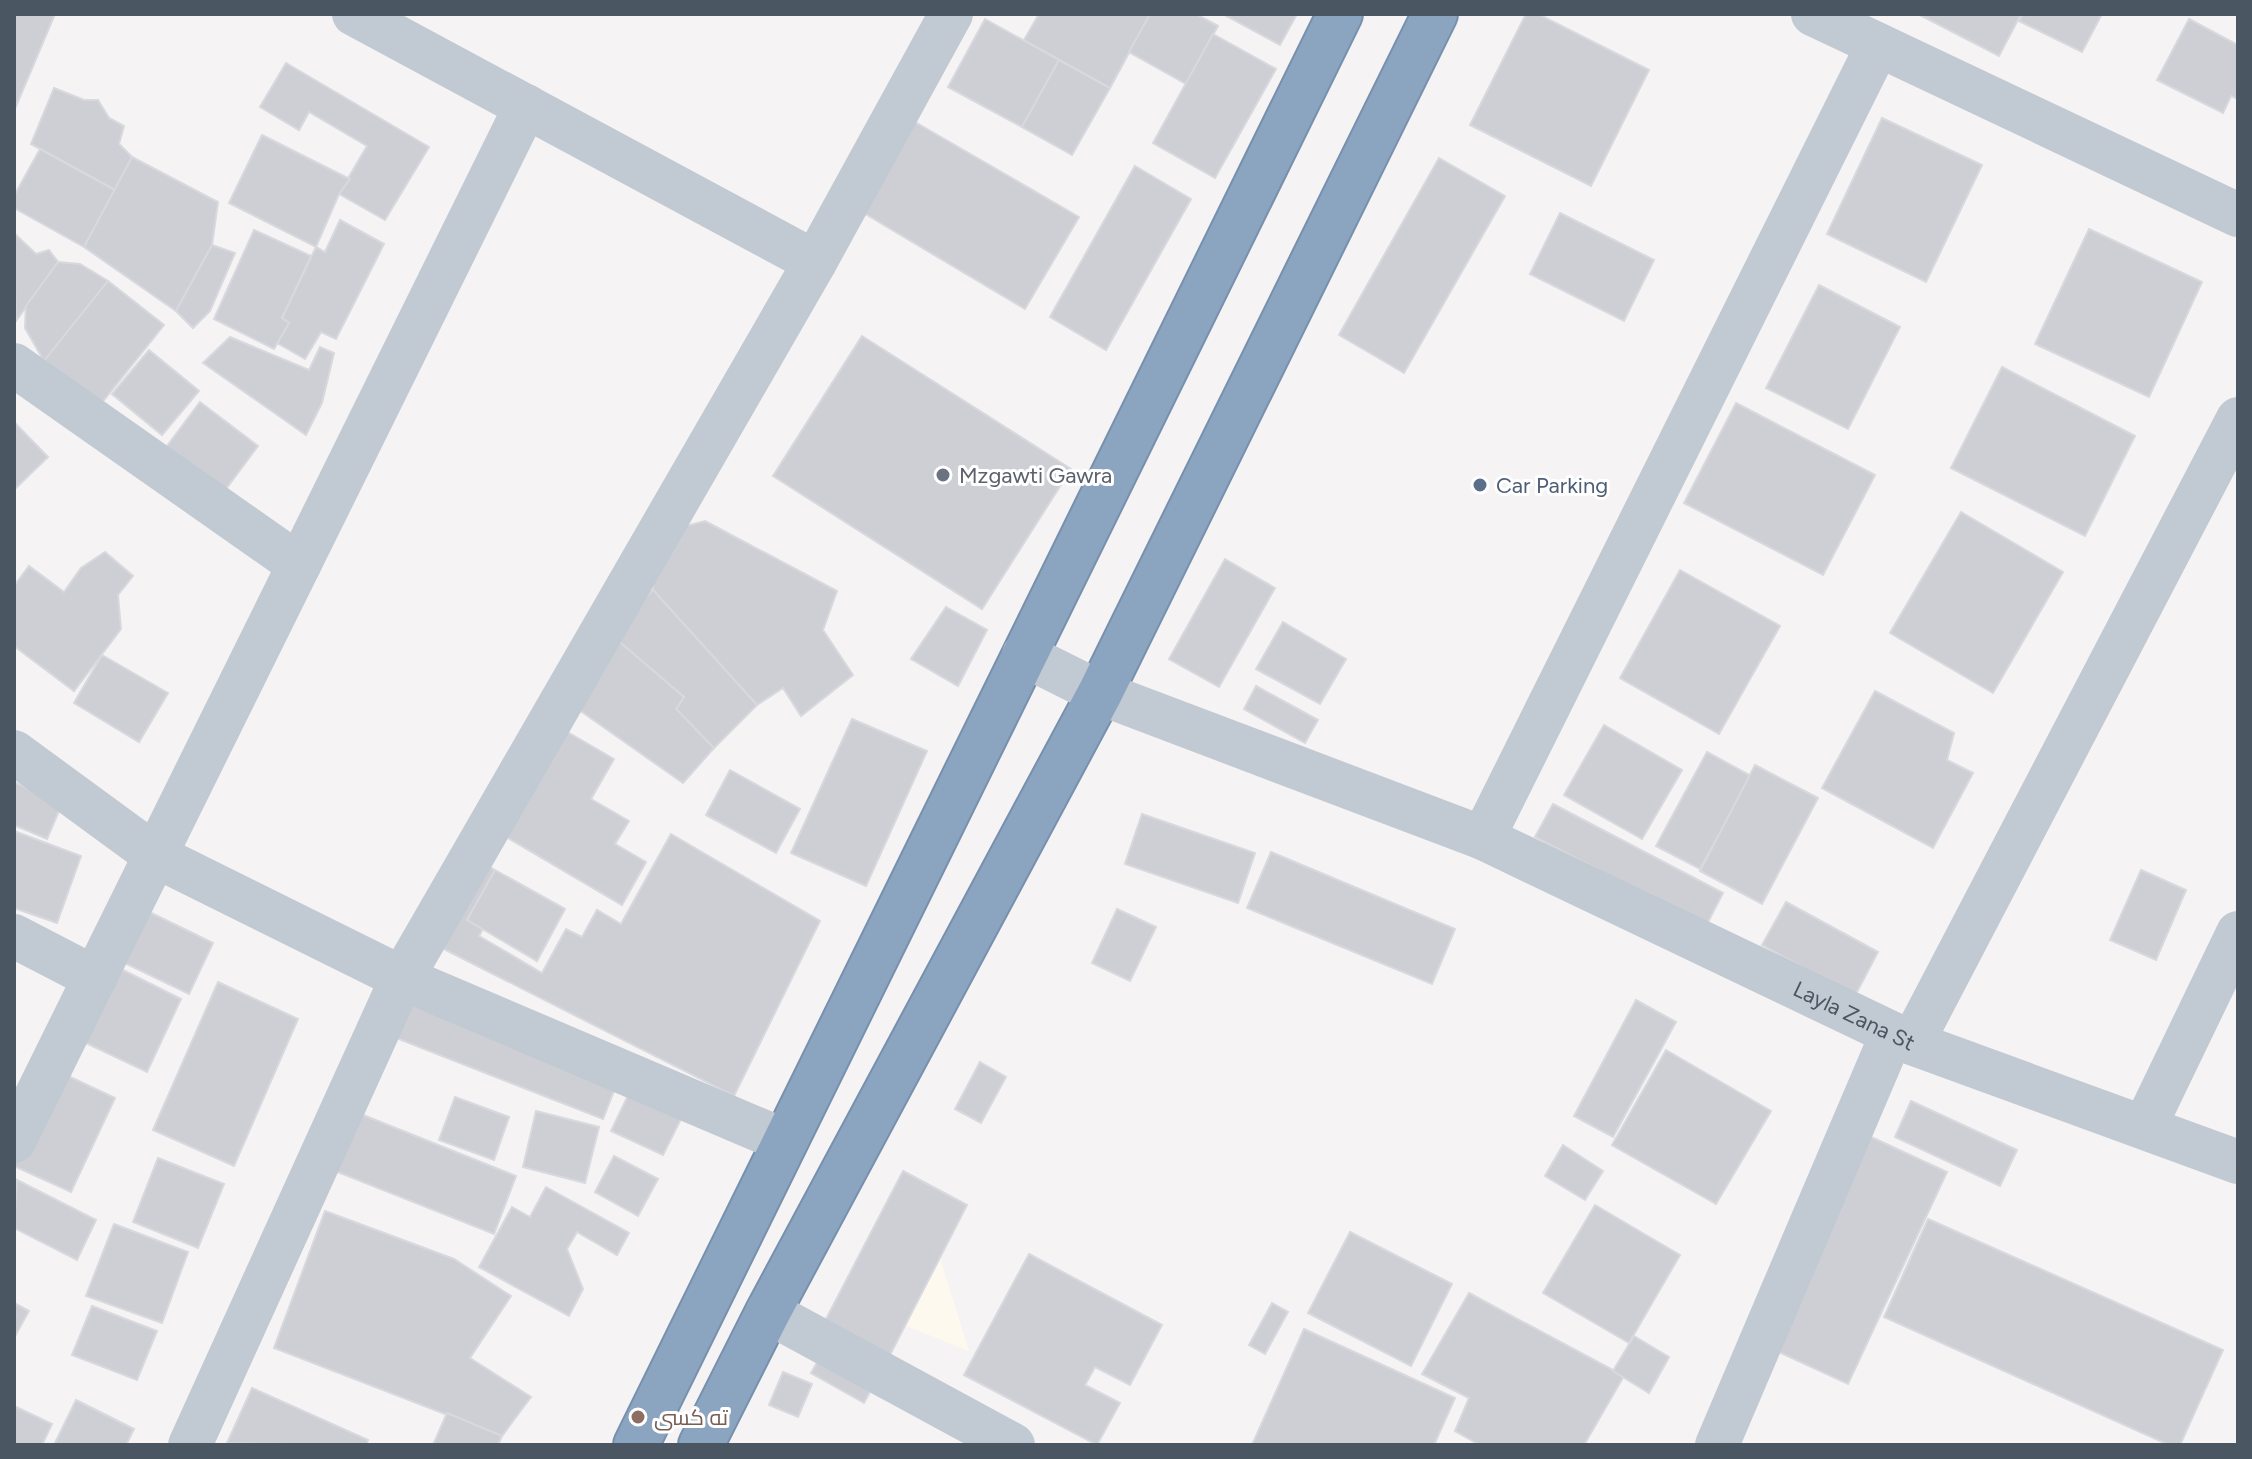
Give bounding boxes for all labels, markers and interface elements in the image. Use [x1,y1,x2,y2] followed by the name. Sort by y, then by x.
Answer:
[959,462,1112,489] place label: Mzgawti Gawra
[934,466,952,484] marker: Mzgawti Gawra
[1496,472,1608,499] place label: Car Parking
[1471,476,1489,494] marker: Car Parking
[1789,975,1920,1056] street label: Layla Zana St
[654,1404,728,1431] place label: ته كسى
[629,1408,647,1426] marker: ته كسى

